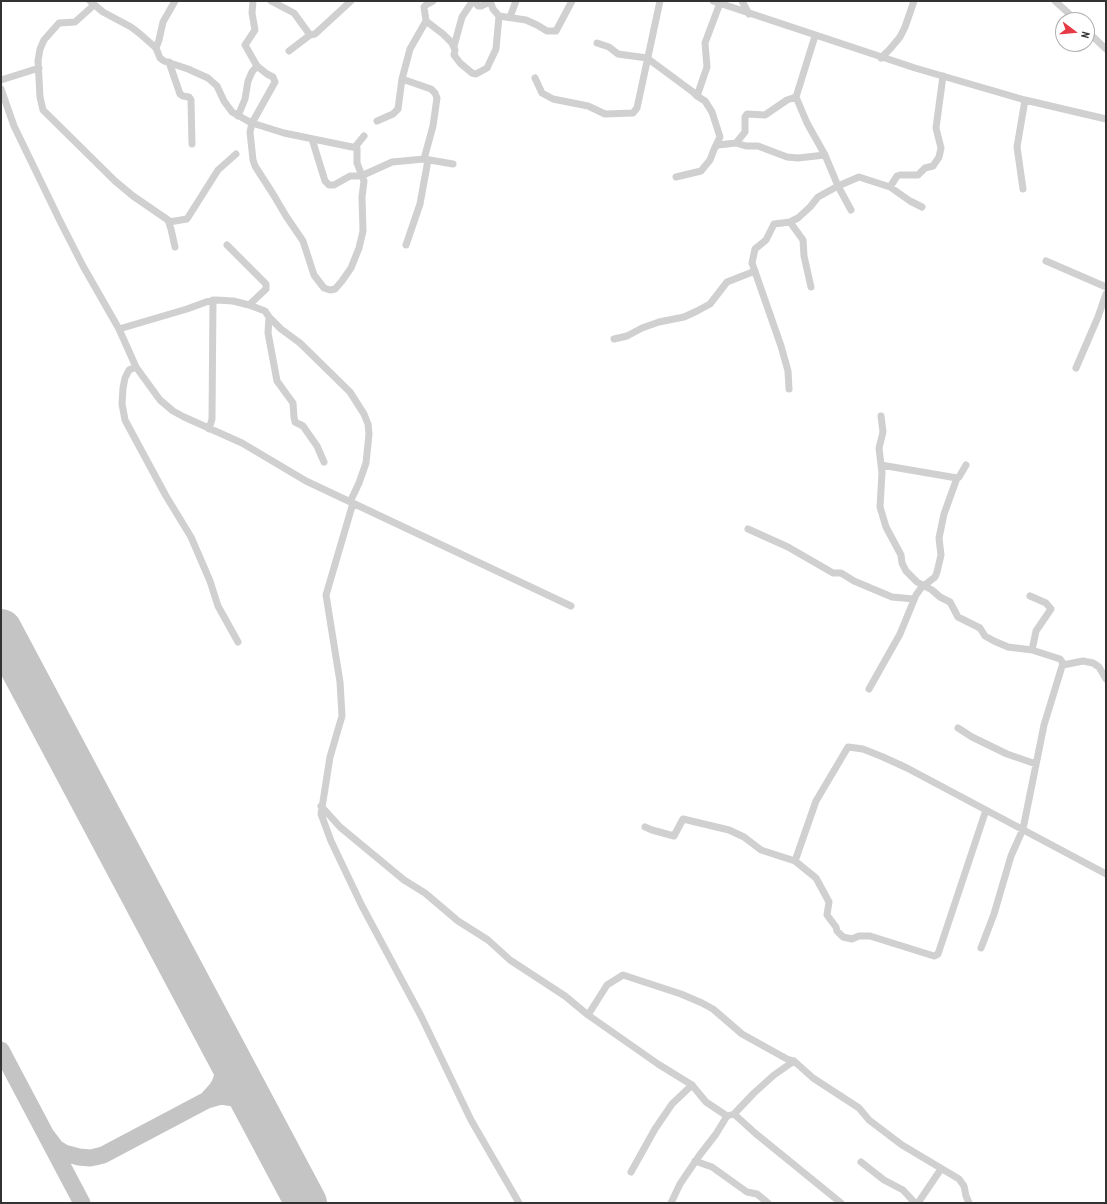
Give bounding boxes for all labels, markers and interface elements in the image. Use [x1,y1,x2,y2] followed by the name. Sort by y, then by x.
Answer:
[1055,12,1095,52] north arrow
[1078,30,1093,40] text: N

